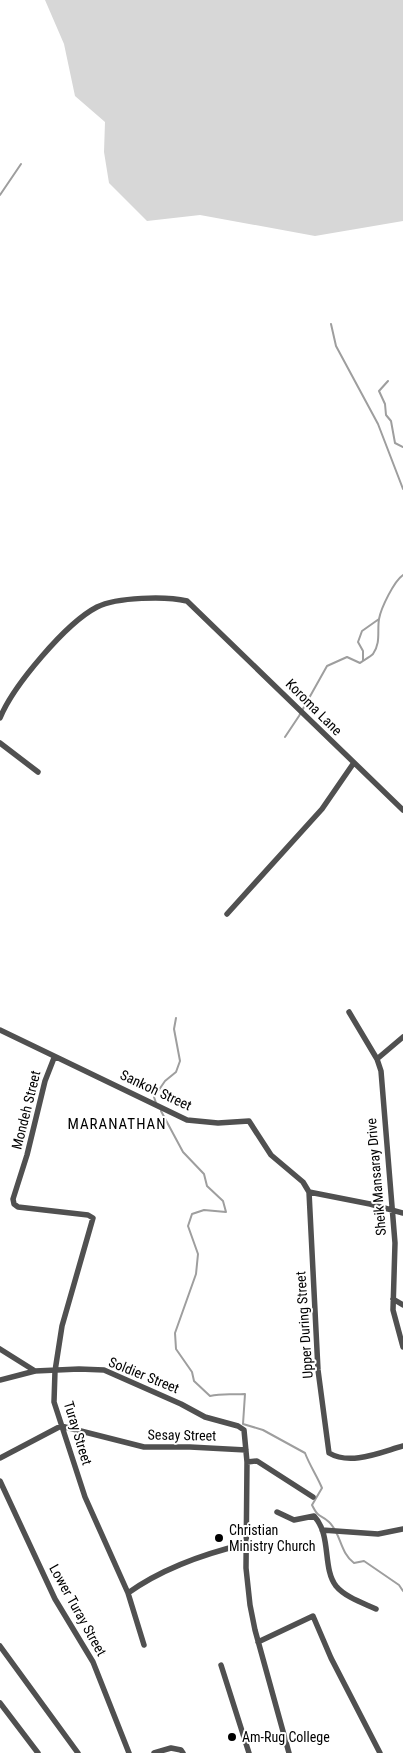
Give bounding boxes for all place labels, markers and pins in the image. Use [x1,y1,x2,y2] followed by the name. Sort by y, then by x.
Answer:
[229,1522,316,1554] place label: Christian Ministry Church
[213,1532,225,1544] marker: Christian Ministry Church
[242,1729,330,1745] place label: Am-Rug College
[226,1731,238,1743] marker: Am-Rug College

